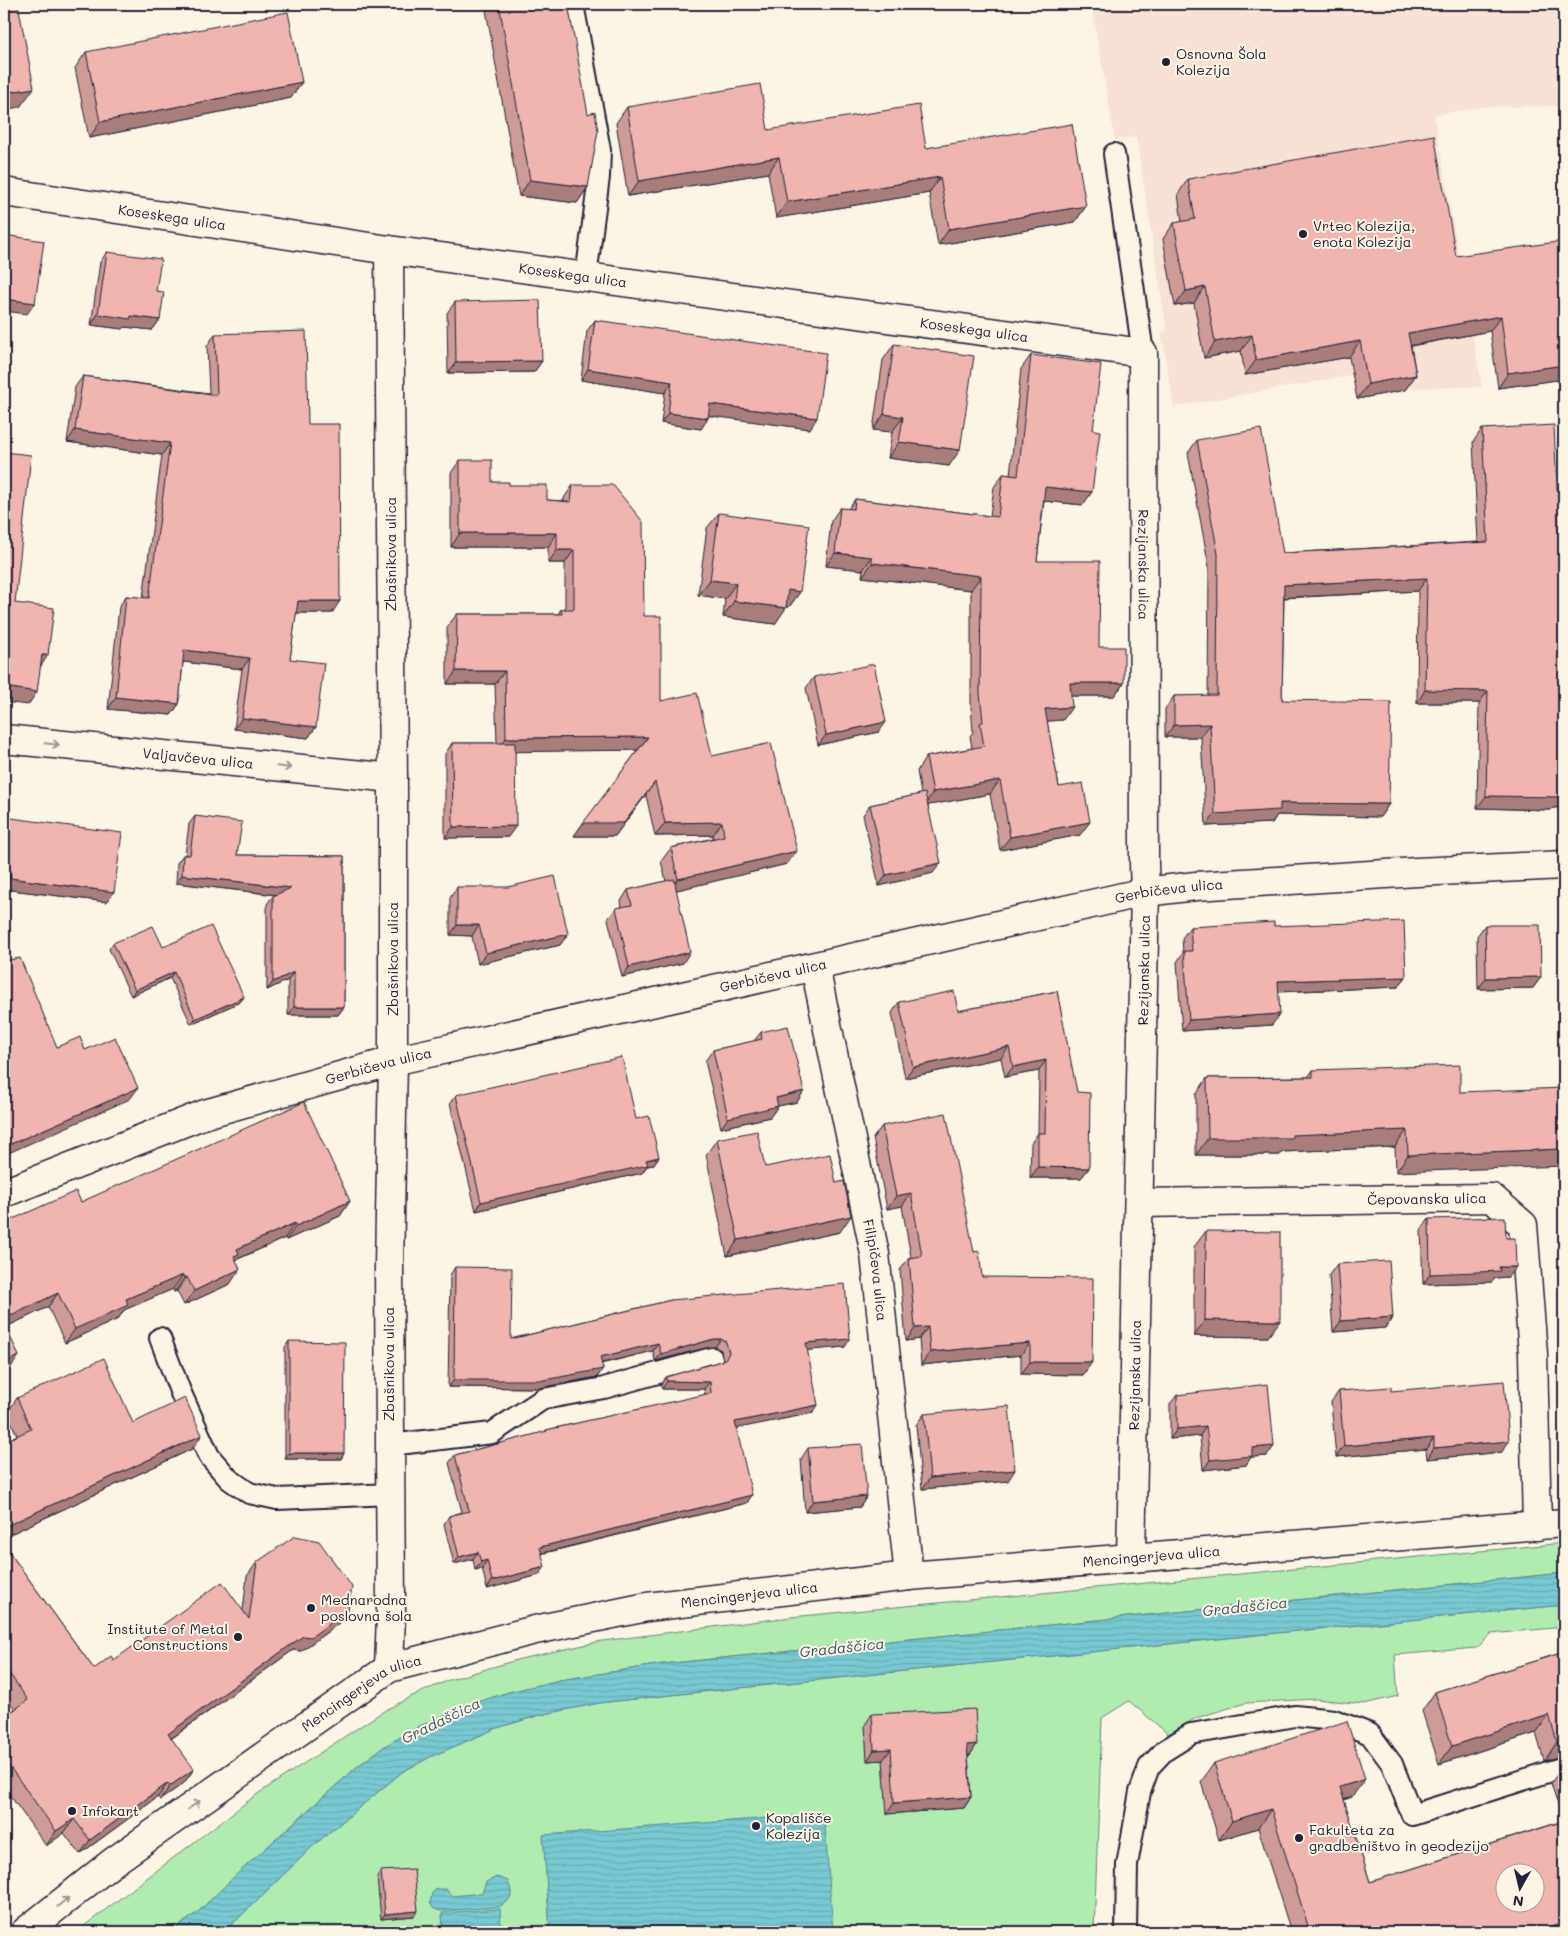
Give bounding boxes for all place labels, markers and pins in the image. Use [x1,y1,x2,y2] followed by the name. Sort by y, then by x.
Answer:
[1176,44,1267,79] place label: Osnovna Šola Kolezija
[1160,56,1172,68] marker: Osnovna Šola Kolezija
[1313,216,1415,251] place label: Vrtec Kolezija, enota Kolezija
[1297,228,1309,240] marker: Vrtec Kolezija, enota Kolezija
[321,1590,412,1625] place label: Mednarodna poslovna šola
[305,1602,317,1614] marker: Mednarodna poslovna šola
[107,1619,228,1654] place label: Institute of Metal Constructions
[232,1631,244,1643] marker: Institute of Metal Constructions
[82,1801,139,1820] place label: Infokart
[66,1805,78,1817] marker: Infokart
[766,1808,832,1843] place label: Kopališče Kolezija
[750,1820,762,1832] marker: Kopališče Kolezija
[1309,1820,1489,1855] place label: Fakulteta za gradbeništvo in geodezijo
[1293,1832,1305,1844] marker: Fakulteta za gradbeništvo in geodezijo

